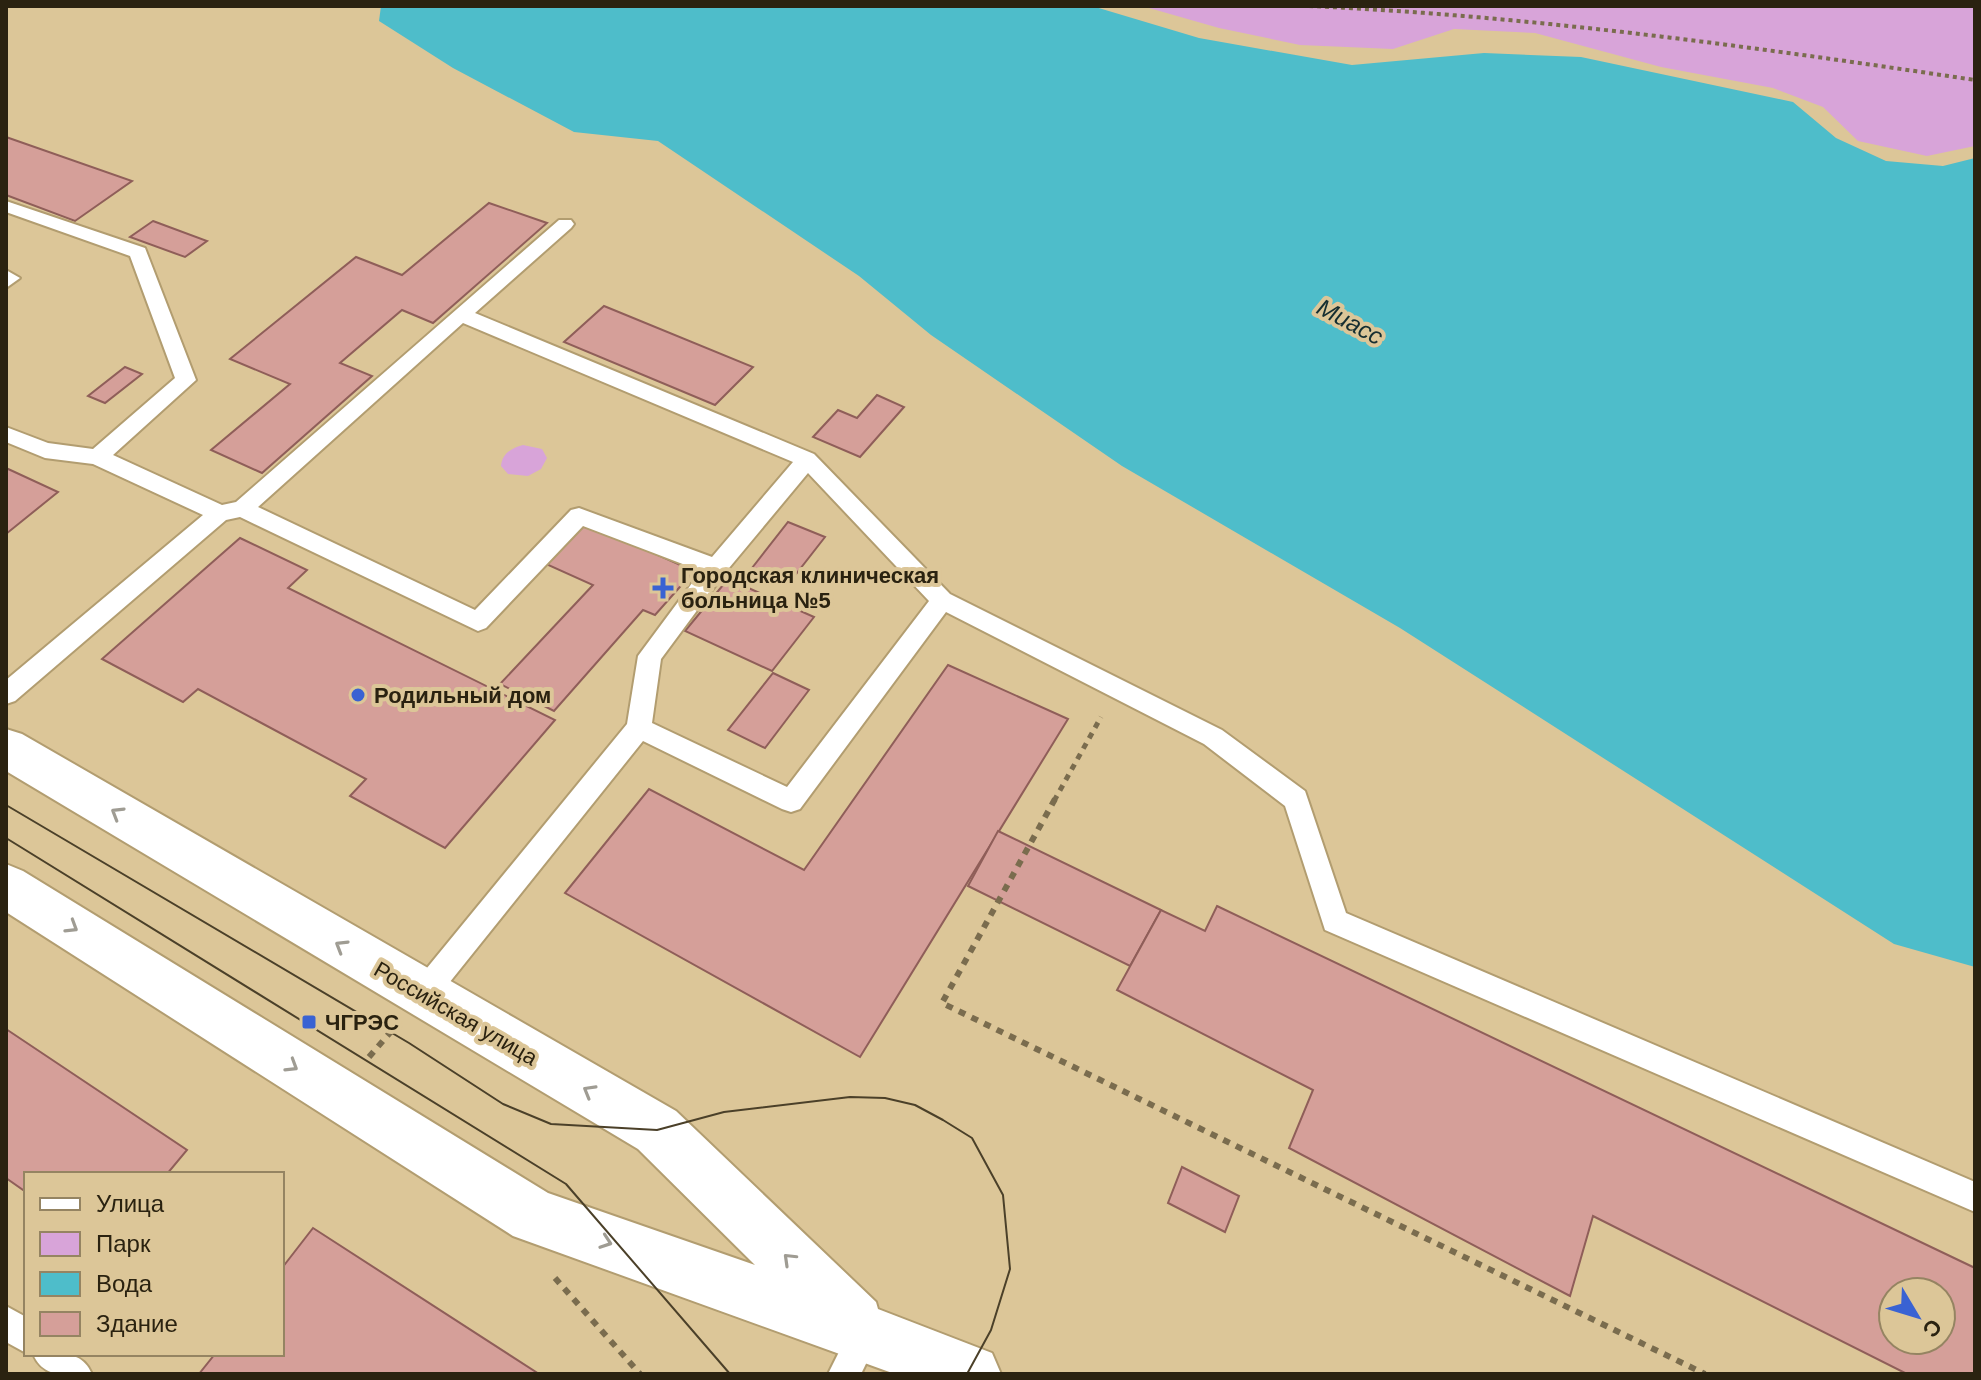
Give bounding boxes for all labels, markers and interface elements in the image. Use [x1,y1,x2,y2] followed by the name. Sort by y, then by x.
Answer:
[1313,293,1388,350] water label: Миасс
[681,563,939,613] place label: Городская клиническая больница №5
[652,577,674,599] marker: Городская клиническая больница №5
[374,683,551,708] place label: Родильный дом
[349,686,367,704] marker: Родильный дом
[111,807,126,823] one-way arrow
[63,918,78,933] one-way arrow
[335,940,350,955] one-way arrow
[370,957,542,1071] street label: Российская улица
[325,1010,399,1035] place label: ЧГРЭС
[300,1013,318,1031] marker: ЧГРЭС
[283,1056,298,1071] one-way arrow
[583,1085,598,1101] one-way arrow
[24,1172,284,1356] legend
[96,1190,165,1217] text: Улица
[96,1230,151,1257] text: Парк
[598,1232,612,1249] one-way arrow
[784,1254,798,1268] one-way arrow
[96,1270,153,1297] text: Вода
[1877,1276,1957,1356] north arrow
[96,1310,178,1337] text: Здание
[1918,1314,1947,1342] text: С

